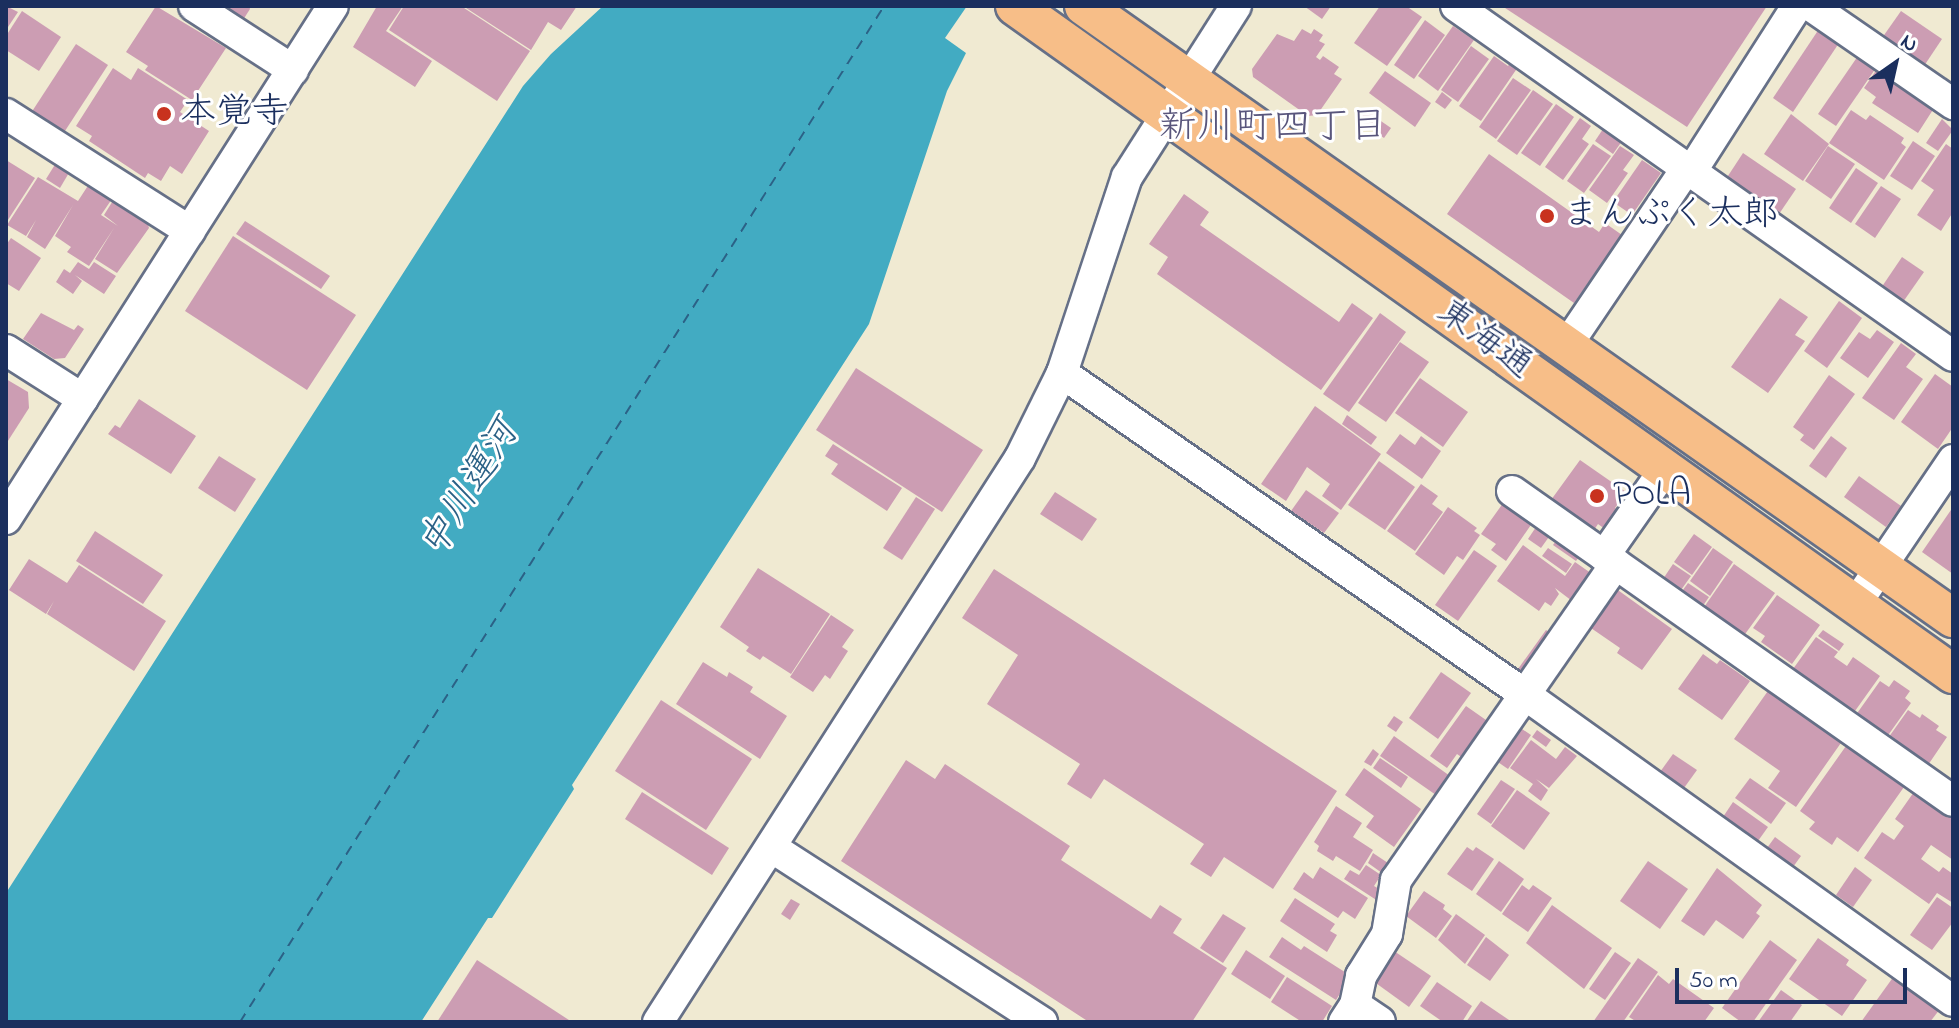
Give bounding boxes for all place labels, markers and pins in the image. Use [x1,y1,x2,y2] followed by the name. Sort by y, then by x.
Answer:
[180,92,288,136] place label: 本覚寺
[155,105,173,123] marker: 本覚寺
[1563,194,1779,238] place label: まんぷく太郎
[1538,207,1556,225] marker: まんぷく太郎
[1613,474,1691,518] place label: POLA
[1588,487,1606,505] marker: POLA

